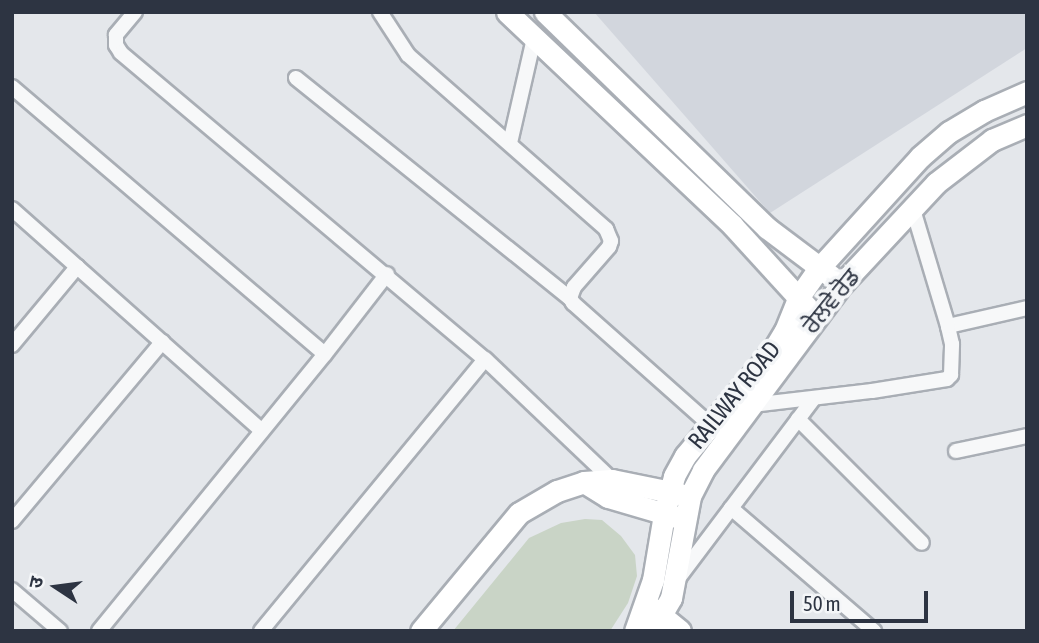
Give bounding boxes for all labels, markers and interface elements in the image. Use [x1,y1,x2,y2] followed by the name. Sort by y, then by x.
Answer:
[796,263,866,339] street label: ਰੇਲਵੇ ਰੋਡ
[682,335,786,455] street label: RAILWAY ROAD
[21,552,91,622] north arrow
[24,574,48,590] text: उ
[794,576,932,620] scale bar
[803,591,841,615] text: 50 m

